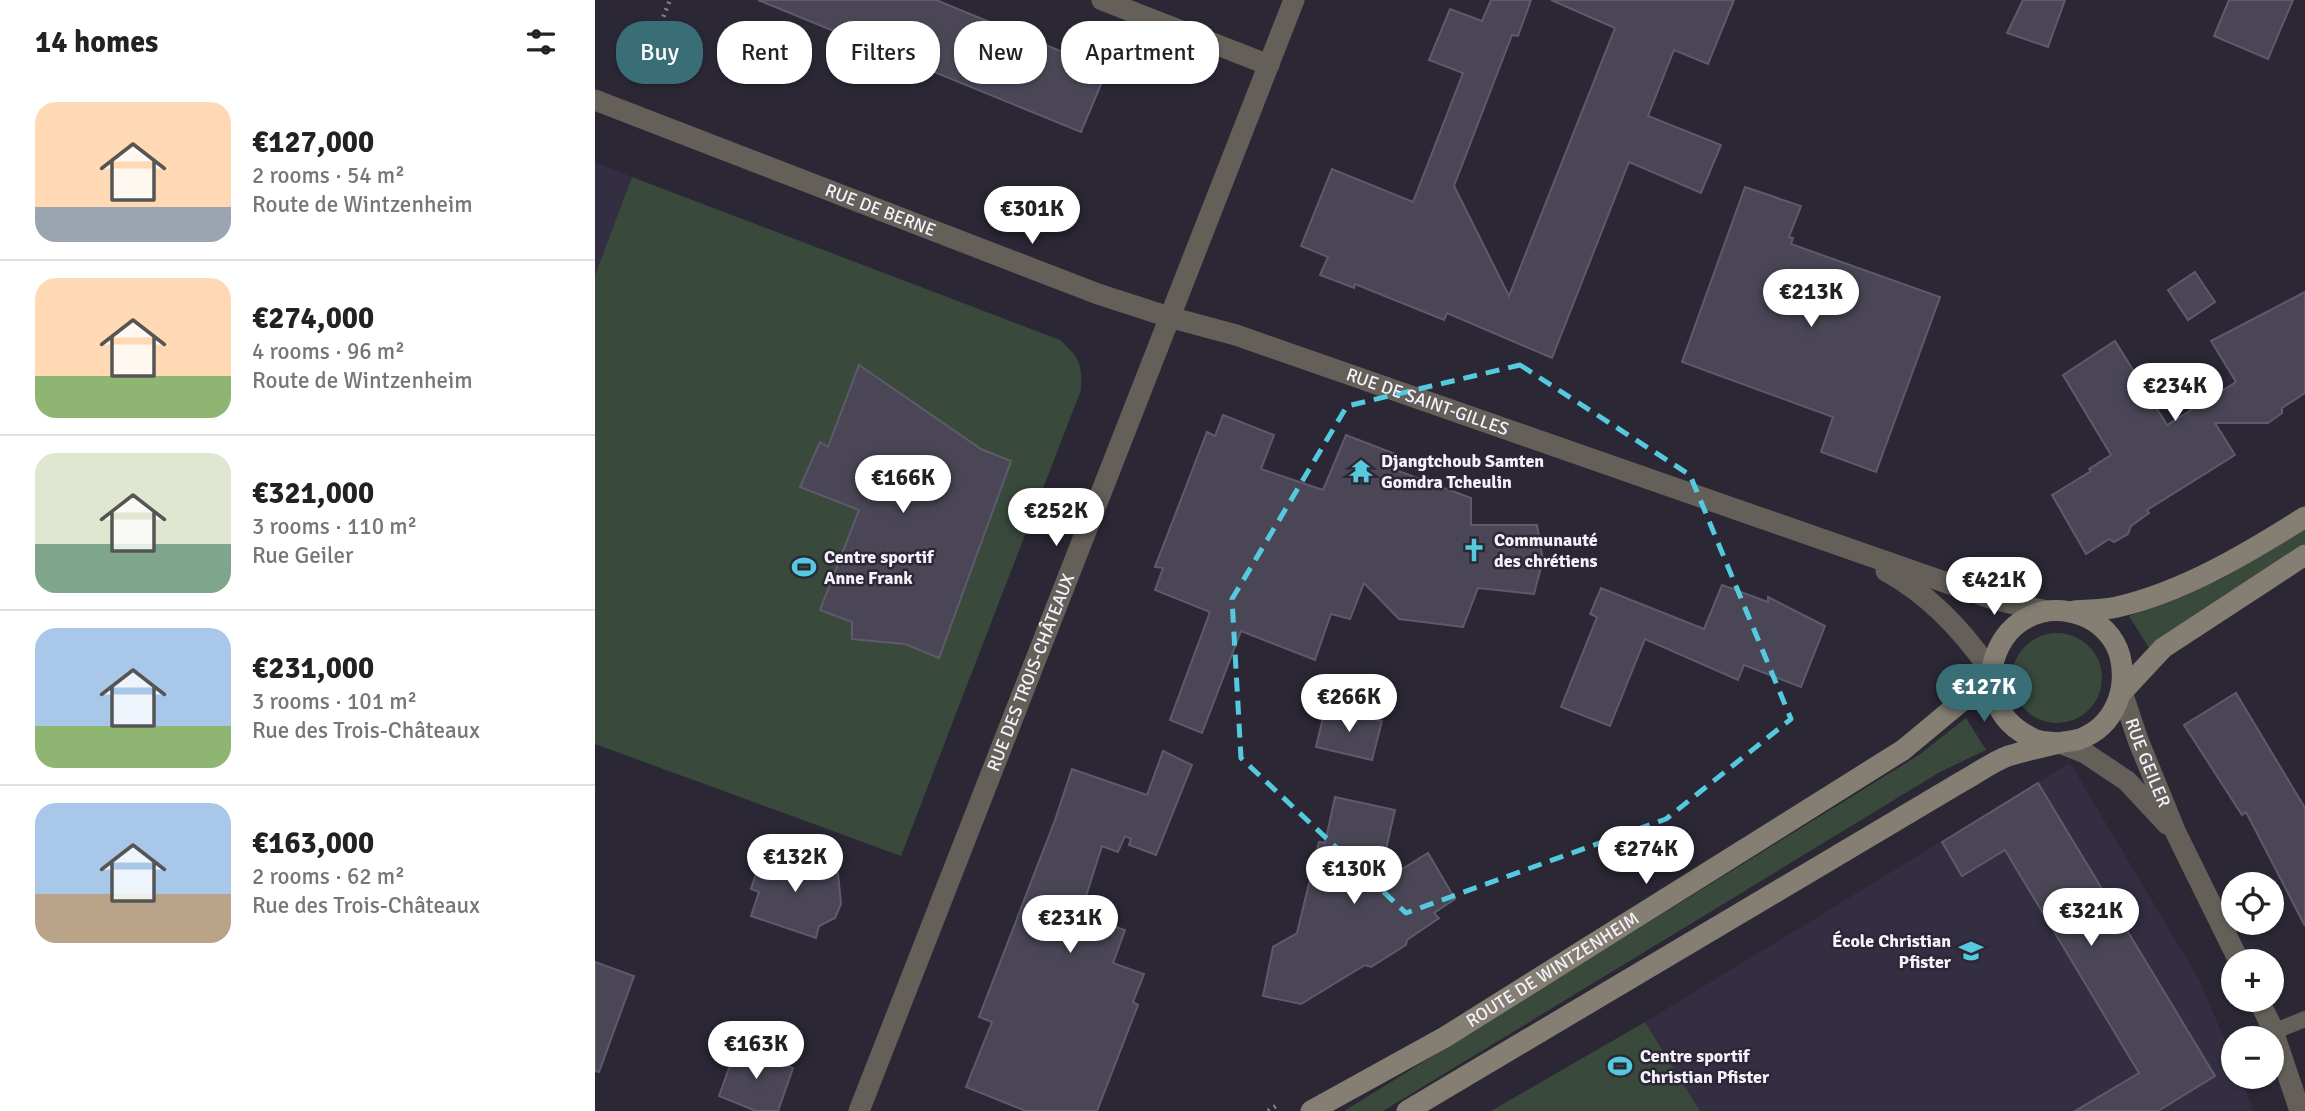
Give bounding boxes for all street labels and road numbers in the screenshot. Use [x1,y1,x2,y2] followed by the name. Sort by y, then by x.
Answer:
[822,179,939,241] street label: RUE DE BERNE
[1343,363,1512,440] street label: RUE DE SAINT-GILLES
[982,570,1080,774] street label: RUE DES TROIS-CHÂTEAUX
[2120,715,2175,810] street label: RUE GEILER
[1462,907,1643,1032] street label: ROUTE DE WINTZENHEIM

